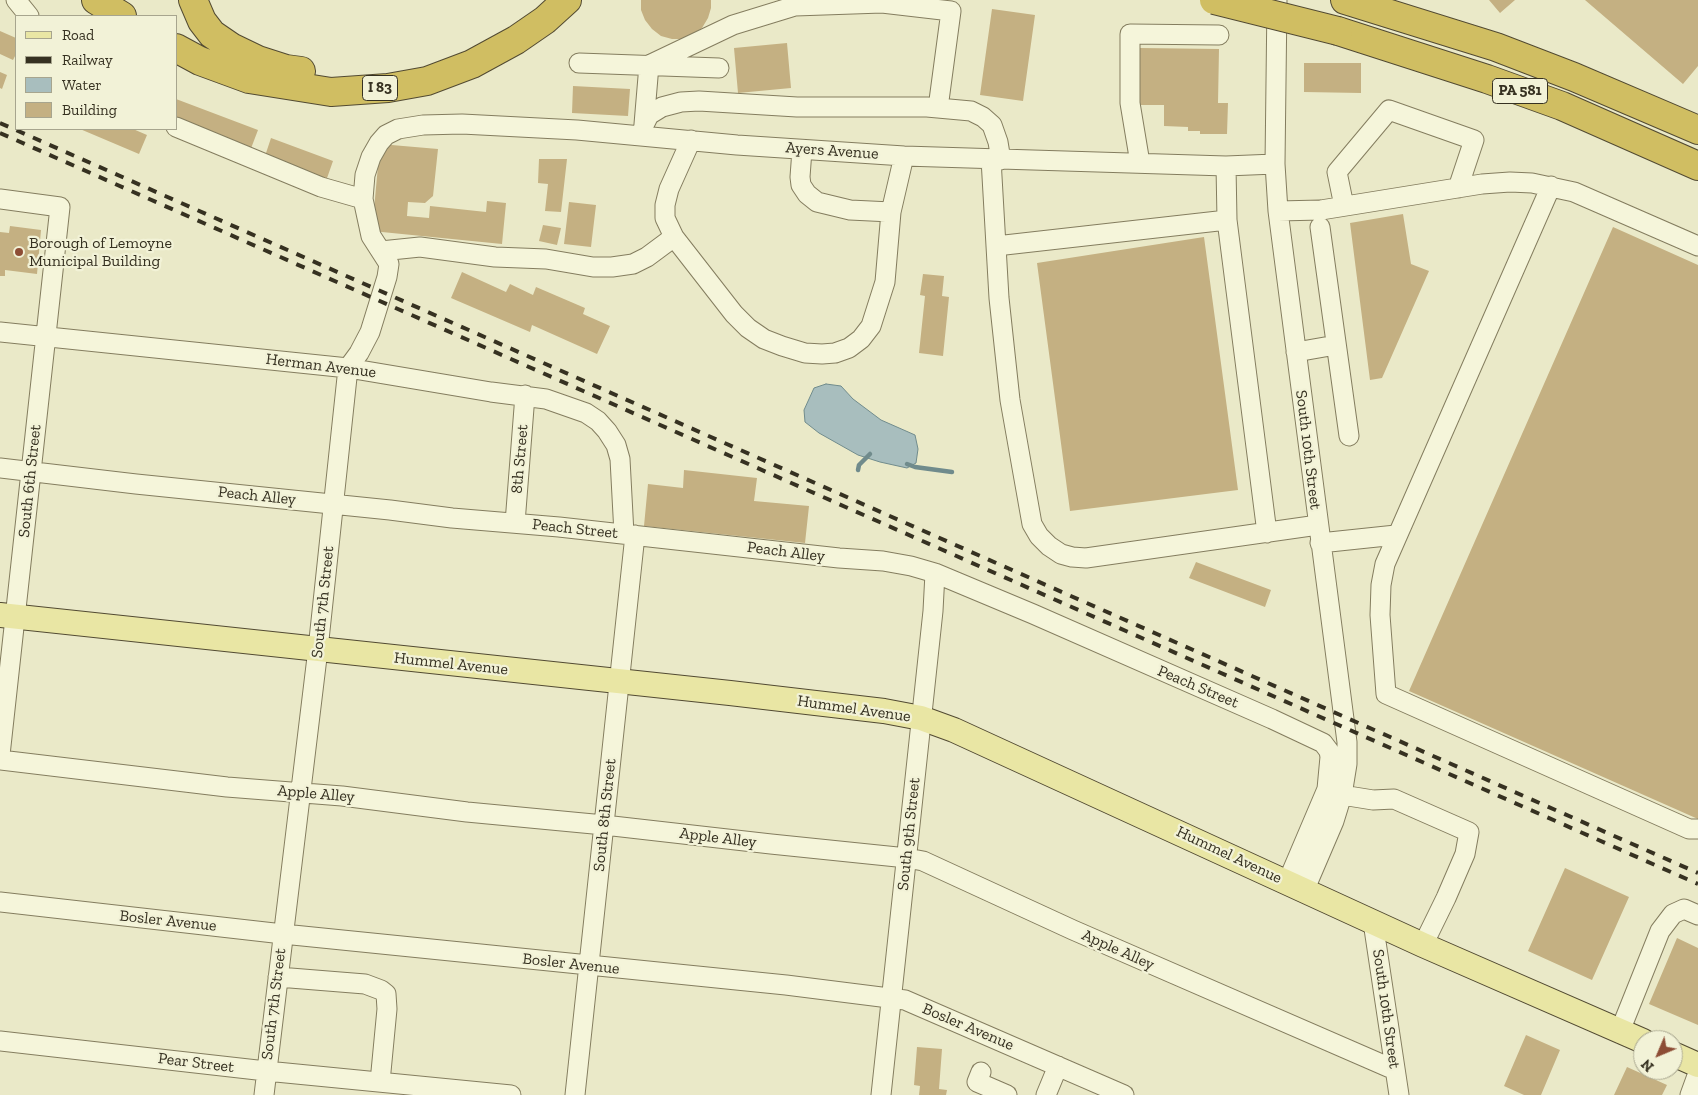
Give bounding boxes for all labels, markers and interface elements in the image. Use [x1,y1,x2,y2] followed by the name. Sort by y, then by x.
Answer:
[15,15,178,130] legend
[62,26,94,44] text: Road
[62,51,113,69] text: Railway
[62,76,102,94] text: Water
[362,76,398,100] road number: I 83
[1492,78,1548,104] road number: PA 581
[62,101,117,119] text: Building
[785,138,879,164] street label: Ayers Avenue
[29,233,172,271] place label: Borough of Lemoyne Municipal Building
[13,246,25,258] marker: Borough of Lemoyne Municipal Building
[265,350,377,382] street label: Herman Avenue
[1291,389,1325,511] street label: South 10th Street
[15,424,45,538] street label: South 6th Street
[507,424,533,494] street label: 8th Street
[217,482,297,510] street label: Peach Alley
[531,515,619,543] street label: Peach Street
[746,538,826,566] street label: Peach Alley
[308,545,338,659] street label: South 7th Street
[393,648,509,680] street label: Hummel Avenue
[1155,661,1241,713] street label: Peach Street
[796,692,912,726] street label: Hummel Avenue
[590,758,620,872] street label: South 8th Street
[894,777,924,891] street label: South 9th Street
[277,781,355,807] street label: Apple Alley
[1173,822,1285,888] street label: Hummel Avenue
[678,824,758,852] street label: Apple Alley
[118,906,218,936] street label: Bosler Avenue
[1079,925,1157,975] street label: Apple Alley
[258,947,290,1061] street label: South 7th Street
[1368,948,1404,1070] street label: South 10th Street
[521,949,621,979] street label: Bosler Avenue
[919,999,1017,1055] street label: Bosler Avenue
[1633,1030,1683,1080] north arrow
[157,1049,235,1077] street label: Pear Street
[1638,1055,1658,1075] text: N

